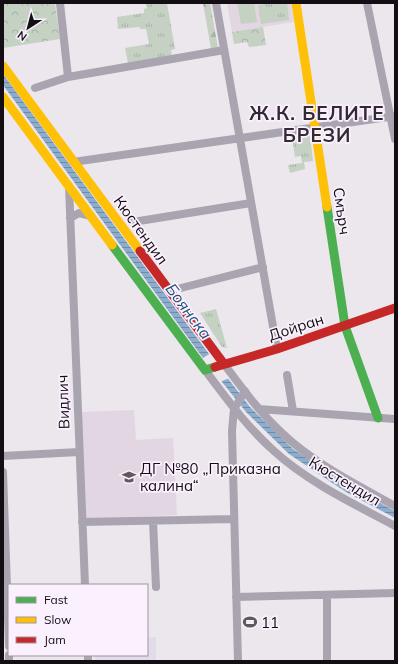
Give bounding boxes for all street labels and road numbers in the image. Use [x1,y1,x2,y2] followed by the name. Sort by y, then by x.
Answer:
[329,186,355,236] street label: Смърч
[110,192,172,268] street label: Кюстендил
[266,309,326,345] street label: Дойран
[53,374,73,430] street label: Видлич
[306,452,384,510] street label: Кюстендил

